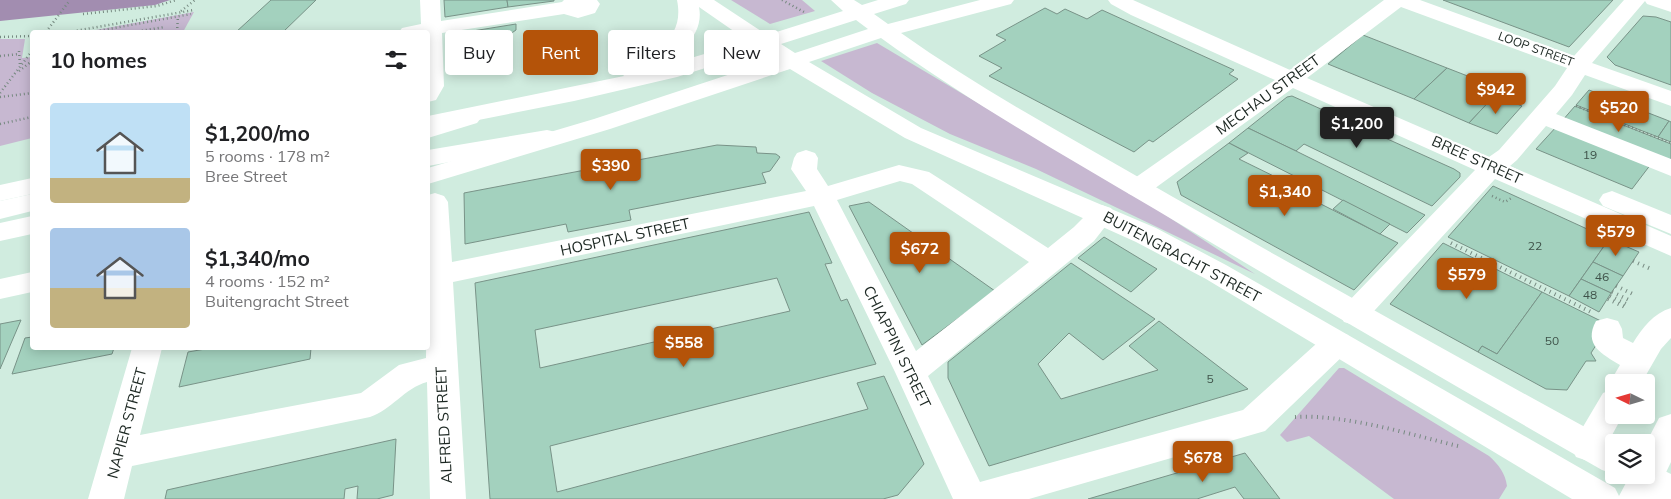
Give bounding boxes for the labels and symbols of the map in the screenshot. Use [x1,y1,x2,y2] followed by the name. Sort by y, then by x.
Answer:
[1496,28,1577,69] street label: LOOP STREET
[1212,50,1324,139] street label: MECHAU STREET
[1466,72,1526,115] pin: $942
[1589,90,1649,133] pin: $520
[1316,106,1398,149] pin: $1,200
[1429,131,1525,188] street label: BREE STREET
[1583,147,1597,162] house number: 19
[581,148,641,191] pin: $390
[1244,174,1326,217] pin: $1,340
[1100,207,1264,306] street label: BUITENGRACHT STREET
[558,213,692,260] street label: HOSPITAL STREET
[1586,214,1646,257] pin: $579
[890,232,950,274] pin: $672
[1528,238,1542,253] house number: 22
[1437,258,1497,300] pin: $579
[1595,269,1609,284] house number: 46
[860,282,935,411] street label: CHIAPPINI STREET
[1583,287,1597,302] house number: 48
[654,326,714,368] pin: $558
[1545,333,1559,348] house number: 50
[103,365,150,480] street label: NAPIER STREET
[431,366,456,484] street label: ALFRED STREET
[1206,371,1214,386] house number: 5
[1605,374,1655,424] north arrow
[1173,440,1233,483] pin: $678

